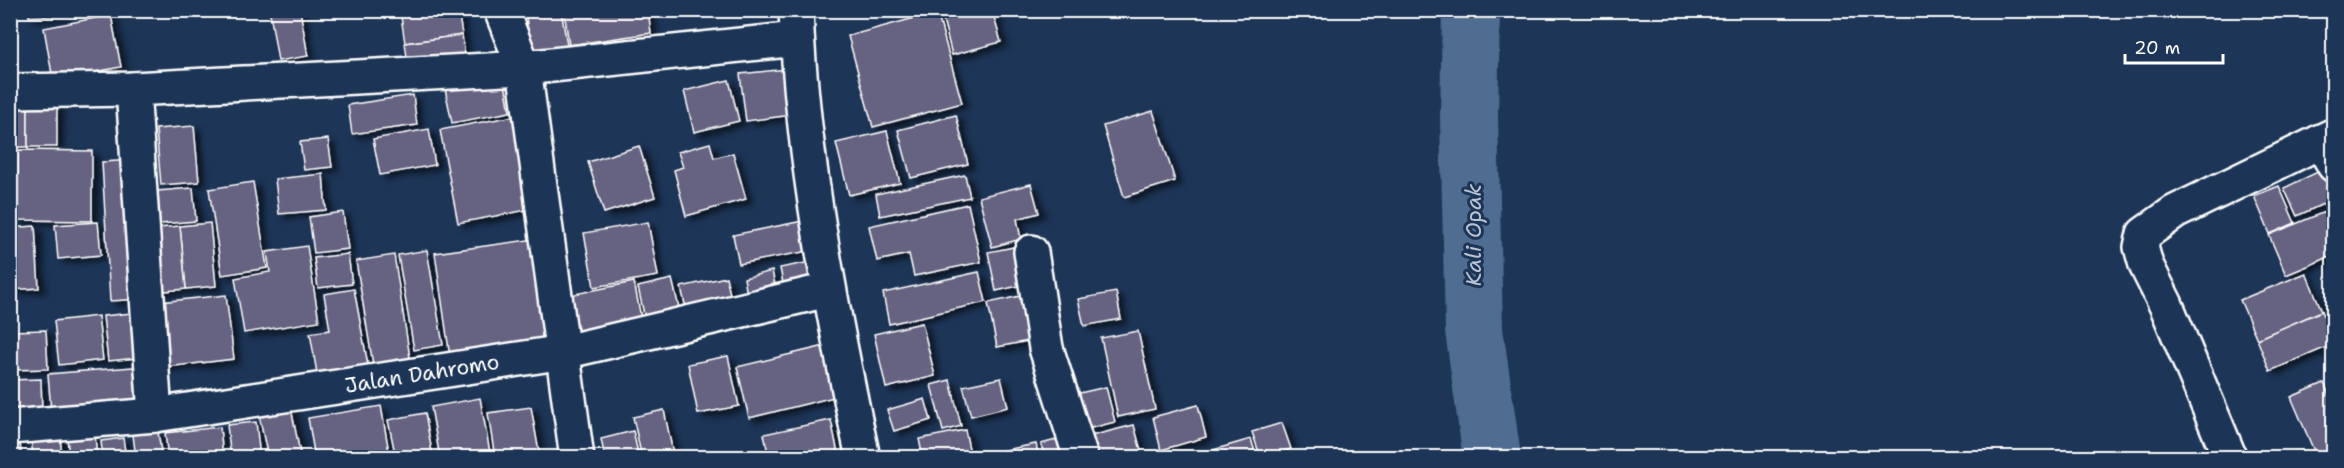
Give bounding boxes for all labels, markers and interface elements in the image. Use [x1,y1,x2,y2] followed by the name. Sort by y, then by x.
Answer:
[2125,27,2222,65] scale bar
[2134,36,2180,60] text: 20 m
[1459,183,1488,286] water label: Kali Opak
[343,348,501,400] street label: Jalan Dahromo

